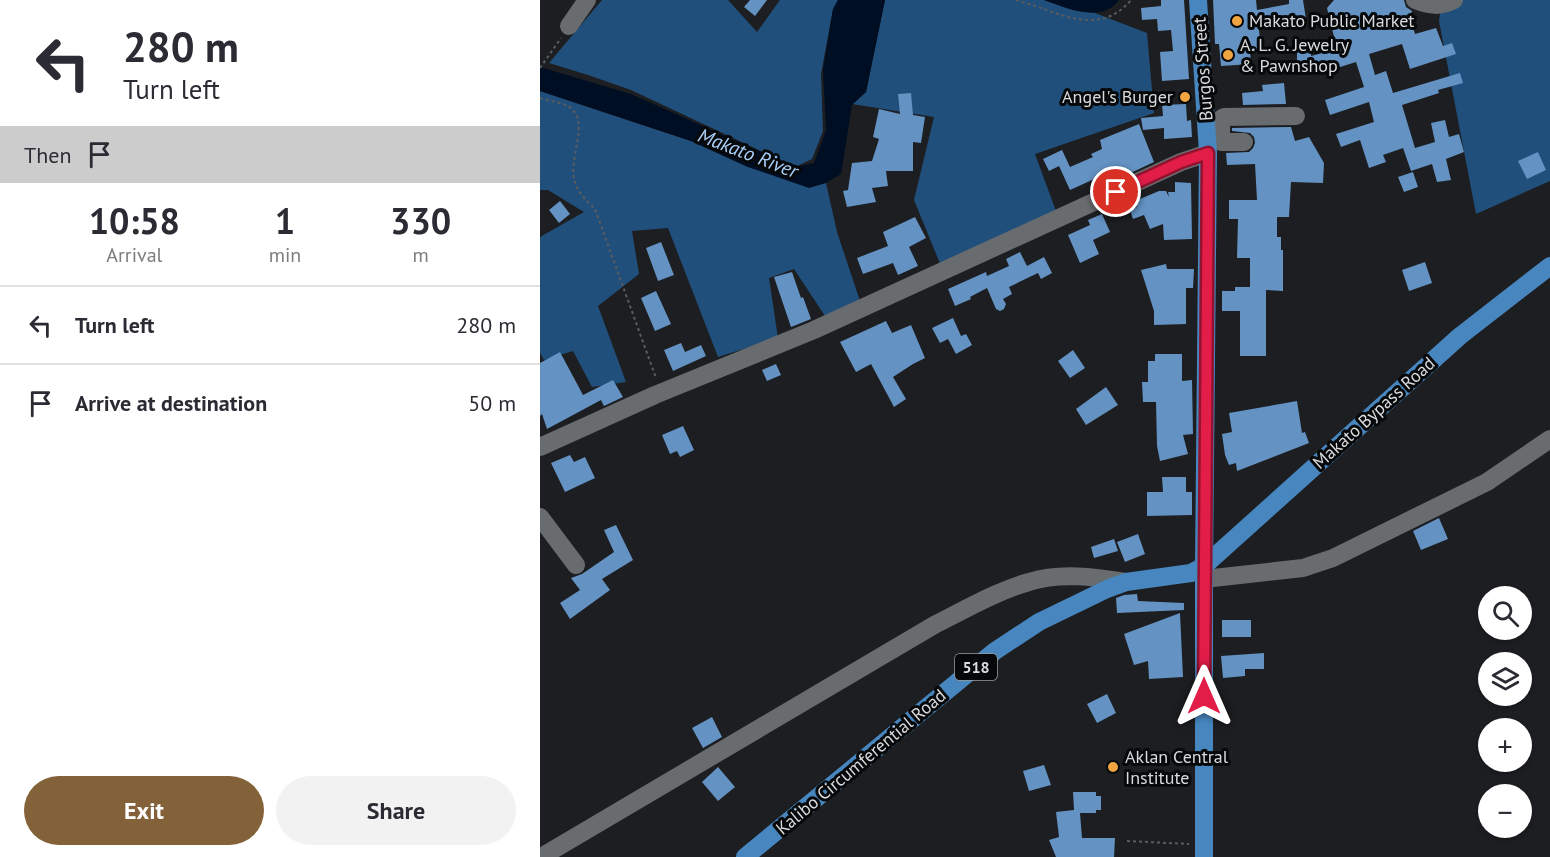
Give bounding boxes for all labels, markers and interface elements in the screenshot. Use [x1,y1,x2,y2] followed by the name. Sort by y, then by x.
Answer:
[1249,9,1414,32] place label: Makato Public Market
[1230,14,1244,28] marker: Makato Public Market
[1187,16,1218,122] street label: Burgos Street
[123,19,239,74] text: 280 m
[24,24,102,102] icon: left
[1240,33,1350,77] place label: A. L. G. Jewelry & Pawnshop
[1221,48,1235,62] marker: A. L. G. Jewelry & Pawnshop
[123,72,220,106] text: Turn left
[1062,85,1173,108] place label: Angel's Burger
[1178,90,1192,104] marker: Angel's Burger
[694,122,803,185] water label: Makato River
[83,138,116,171] icon: arrive
[24,141,71,169] text: Then
[1090,166,1141,217] pin
[1099,175,1132,208] icon: arrive
[89,197,180,244] text: 10:58
[275,197,295,244] text: 1
[390,197,451,244] text: 330
[106,242,162,268] text: Arrival
[269,242,301,268] text: min
[413,242,429,268] text: m
[24,309,57,342] icon: left
[75,311,155,339] text: Turn left
[456,311,516,339] text: 280 m
[1308,352,1440,474] street label: Makato Bypass Road
[24,387,57,420] icon: arrive
[75,389,267,417] text: Arrive at destination
[468,389,516,417] text: 50 m
[1478,586,1532,838] map controls
[1478,586,1532,640] button: search
[1478,652,1532,706] button: layers
[955,654,997,680] road number: 518
[1172,664,1236,728] position arrow
[771,684,950,840] street label: Kalibo Circumferential Road
[1478,718,1532,772] button: +
[1125,745,1229,789] place label: Aklan Central Institute
[1106,760,1120,774] marker: Aklan Central Institute
[24,776,264,845] button: Exit
[276,776,516,845] button: Share
[1478,784,1532,838] button: −

